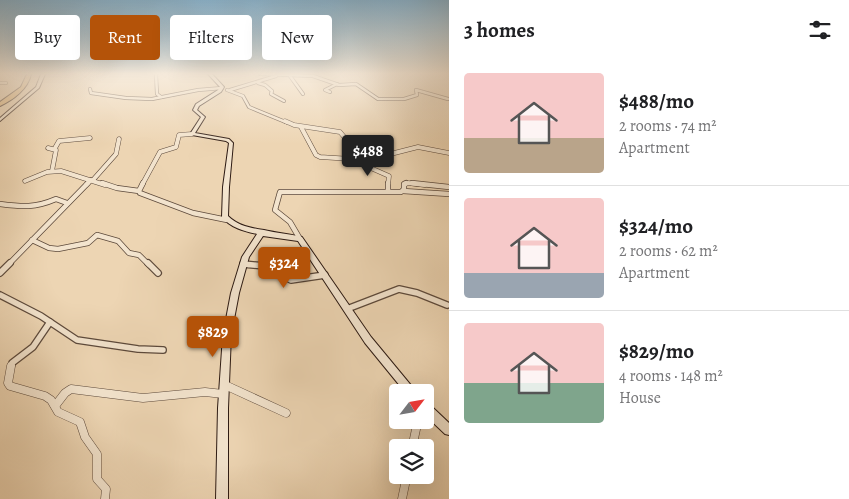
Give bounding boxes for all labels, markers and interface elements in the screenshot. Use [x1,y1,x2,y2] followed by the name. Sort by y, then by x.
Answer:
[15,15,80,60] chip: Buy
[90,15,160,60] chip: Rent
[170,15,252,60] chip: Filters
[262,15,332,60] chip: New
[464,16,535,44] text: 3 homes
[806,16,834,44] icon: filters
[619,87,694,115] text: $488/mo
[504,93,564,153] icon: home
[619,115,717,137] text: 2 rooms · 74 m²
[338,134,398,177] pin: $488
[619,137,690,159] text: Apartment
[353,140,383,162] text: $488
[619,212,693,240] text: $324/mo
[504,218,564,278] icon: home
[619,240,718,262] text: 2 rooms · 62 m²
[254,246,314,289] pin: $324
[269,252,299,274] text: $324
[619,262,690,284] text: Apartment
[183,316,243,358] pin: $829
[198,321,228,343] text: $829
[619,337,694,365] text: $829/mo
[504,343,564,403] icon: home
[619,365,723,387] text: 4 rooms · 148 m²
[389,384,434,429] north arrow
[389,384,434,484] map controls
[619,387,661,409] text: House
[389,439,434,484] button: layers

